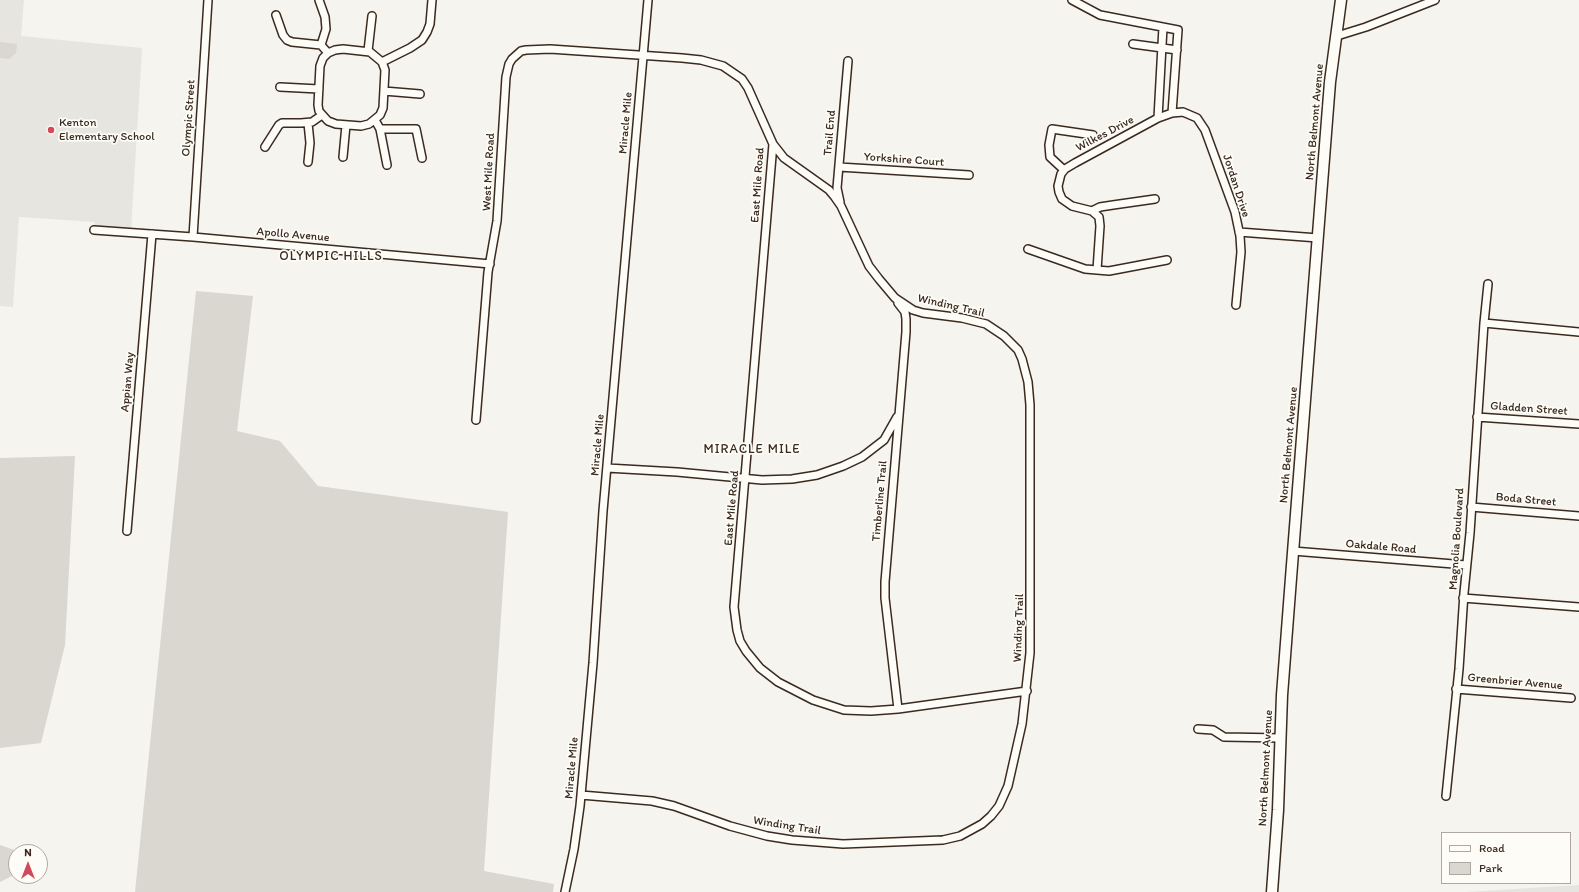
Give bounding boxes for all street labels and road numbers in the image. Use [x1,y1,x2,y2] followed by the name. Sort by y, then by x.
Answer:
[1303,63,1327,181] street label: North Belmont Avenue
[179,79,199,157] street label: Olympic Street
[616,91,636,155] street label: Miracle Mile
[821,110,839,156] street label: Trail End
[1074,113,1136,155] street label: Wilkes Drive
[480,133,498,211] street label: West Mile Road
[748,147,768,223] street label: East Mile Road
[863,150,945,170] street label: Yorkshire Court
[1219,153,1253,219] street label: Jordan Drive
[256,225,330,245] street label: Apollo Avenue
[916,291,986,321] street label: Winding Trail
[118,351,138,413] street label: Appian Way
[1277,386,1301,504] street label: North Belmont Avenue
[1490,399,1568,419] street label: Gladden Street
[588,413,608,477] street label: Miracle Mile
[869,460,891,542] street label: Timberline Trail
[722,470,742,546] street label: East Mile Road
[1446,487,1468,591] street label: Magnolia Boulevard
[1495,490,1557,510] street label: Boda Street
[1345,537,1417,557] street label: Oakdale Road
[1011,593,1027,663] street label: Winding Trail
[1467,671,1563,693] street label: Greenbrier Avenue
[1256,709,1276,827] street label: North Belmont Avenue
[562,736,582,800] street label: Miracle Mile
[752,814,822,838] street label: Winding Trail

